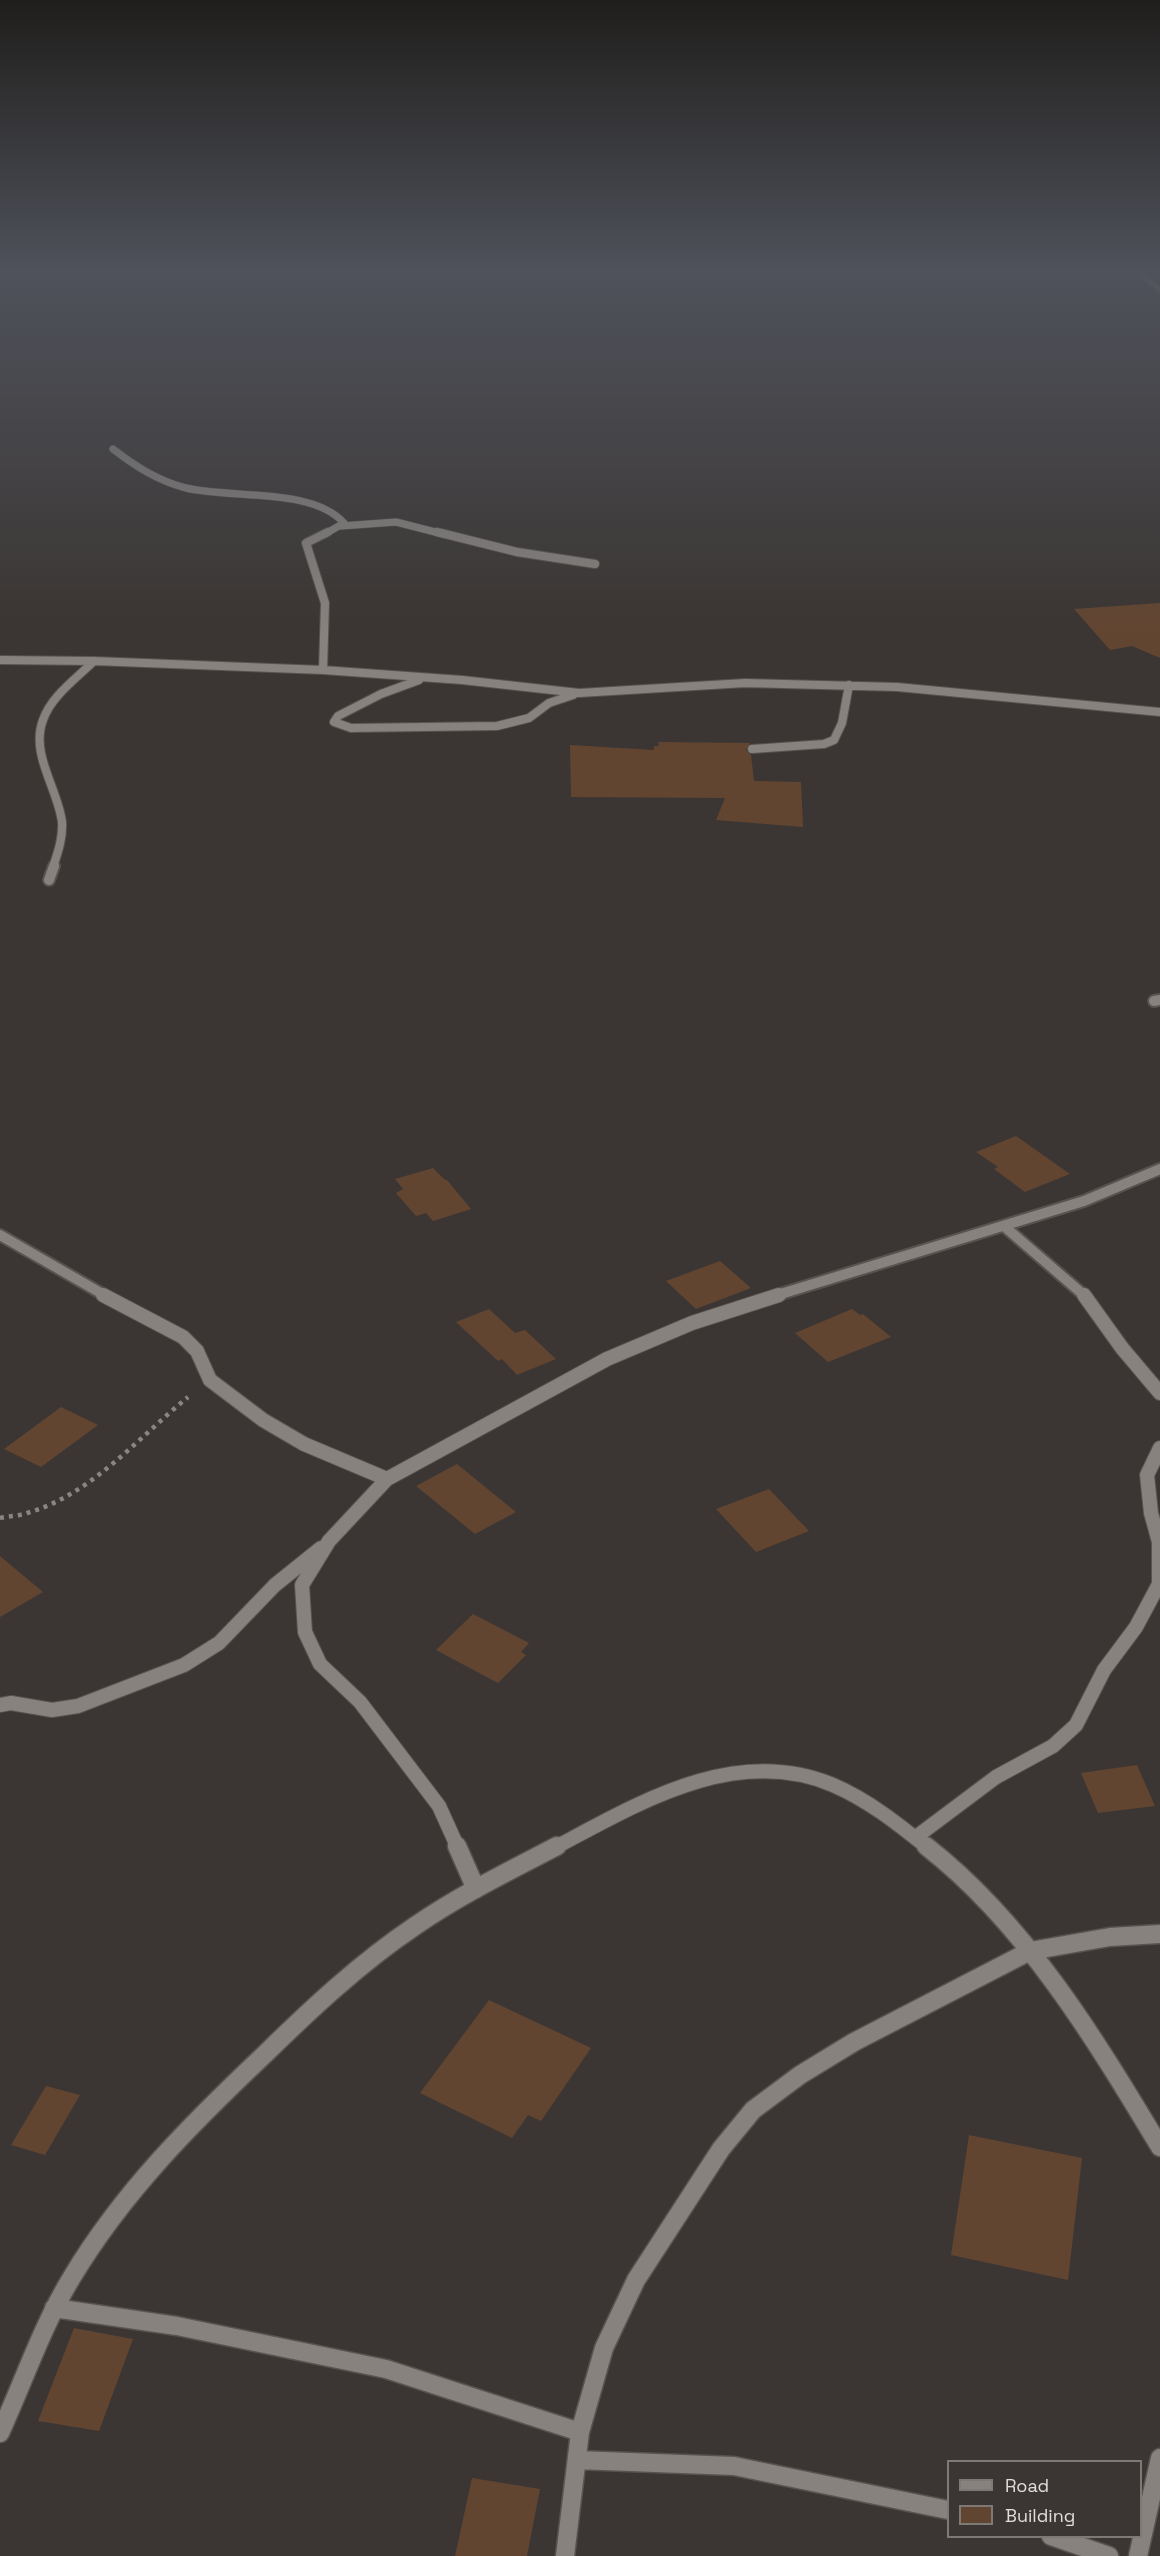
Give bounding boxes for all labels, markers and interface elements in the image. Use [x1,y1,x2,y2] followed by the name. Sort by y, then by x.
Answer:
[947,2460,1142,2538] legend
[1005,2474,1049,2497] text: Road
[1005,2504,1075,2527] text: Building

